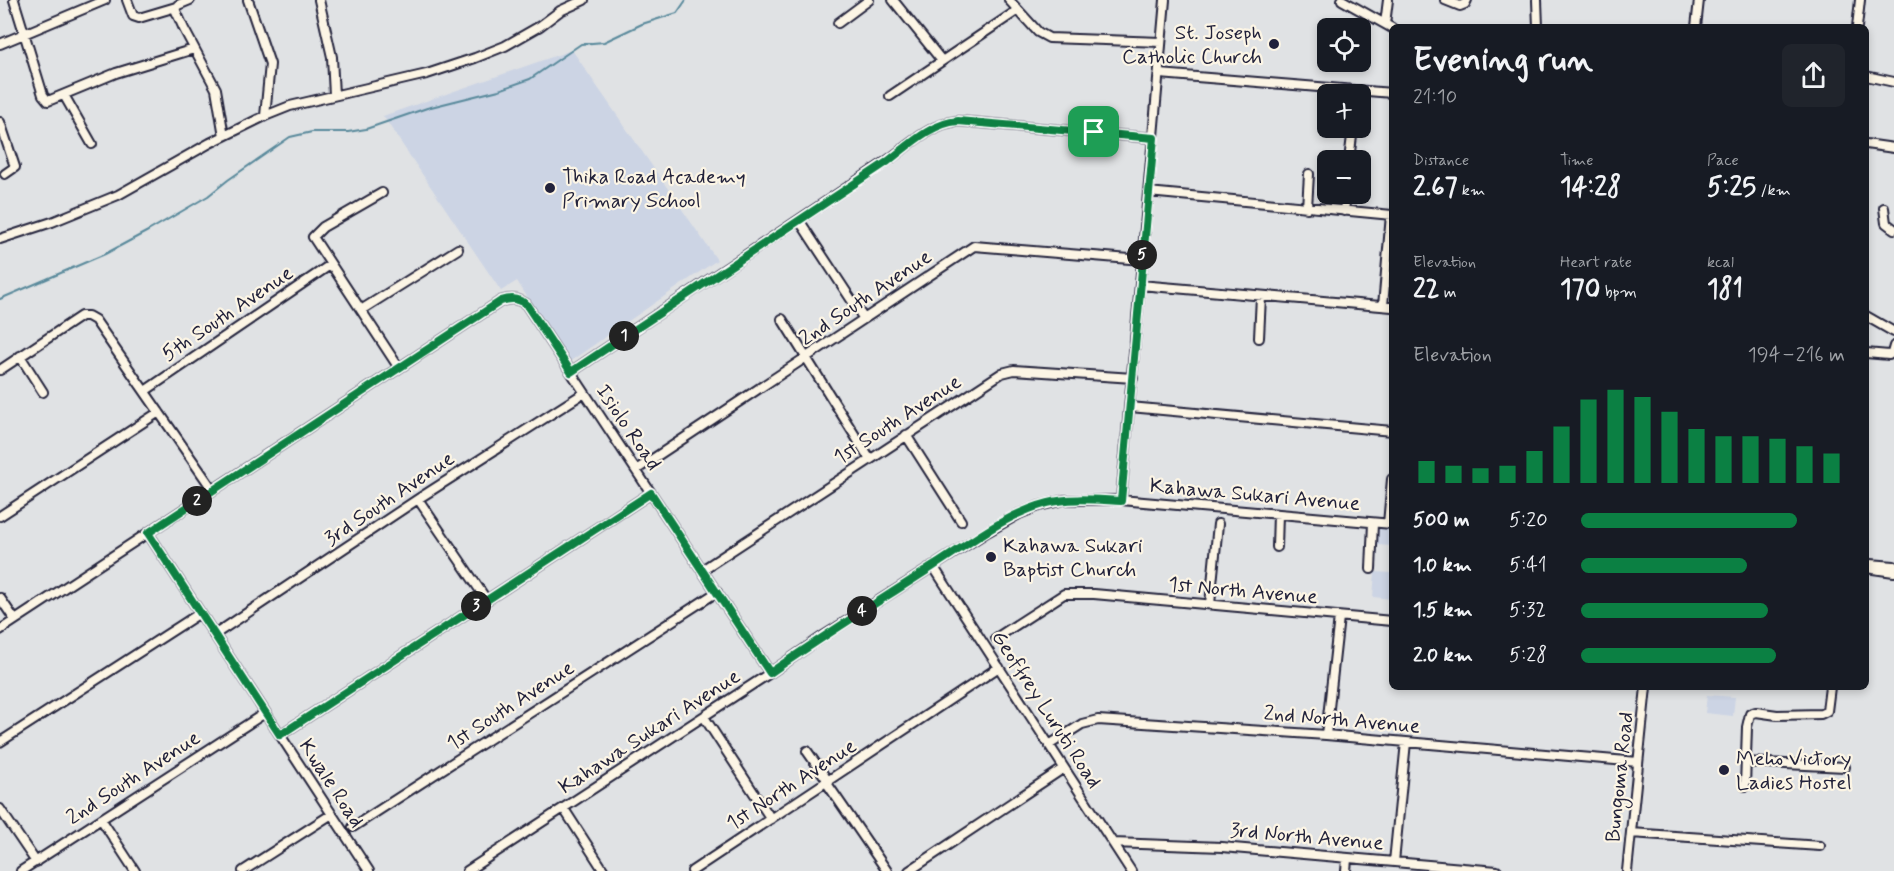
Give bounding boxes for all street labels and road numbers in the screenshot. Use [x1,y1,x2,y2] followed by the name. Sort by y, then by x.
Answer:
[794,243,937,353] street label: 2nd South Avenue
[156,259,299,368] street label: 5th South Avenue
[828,368,967,472] street label: 1st South Avenue
[589,379,667,476] street label: Isiolo Road
[319,445,460,553] street label: 3rd South Avenue
[1149,472,1361,518] street label: Kahawa Sukari Avenue
[1167,571,1319,611] street label: 1st North Avenue
[985,625,1108,794] street label: Geoffrey Luruti Road
[441,654,580,758] street label: 1st South Avenue
[553,663,746,801] street label: Kahawa Sukari Avenue
[1262,699,1421,741] street label: 2nd North Avenue
[1599,711,1642,844] street label: Bungoma Road
[61,724,206,832] street label: 2nd South Avenue
[721,732,862,837] street label: 1st North Avenue
[292,734,370,834] street label: Kwale Road
[1229,816,1385,858] street label: 3rd North Avenue

